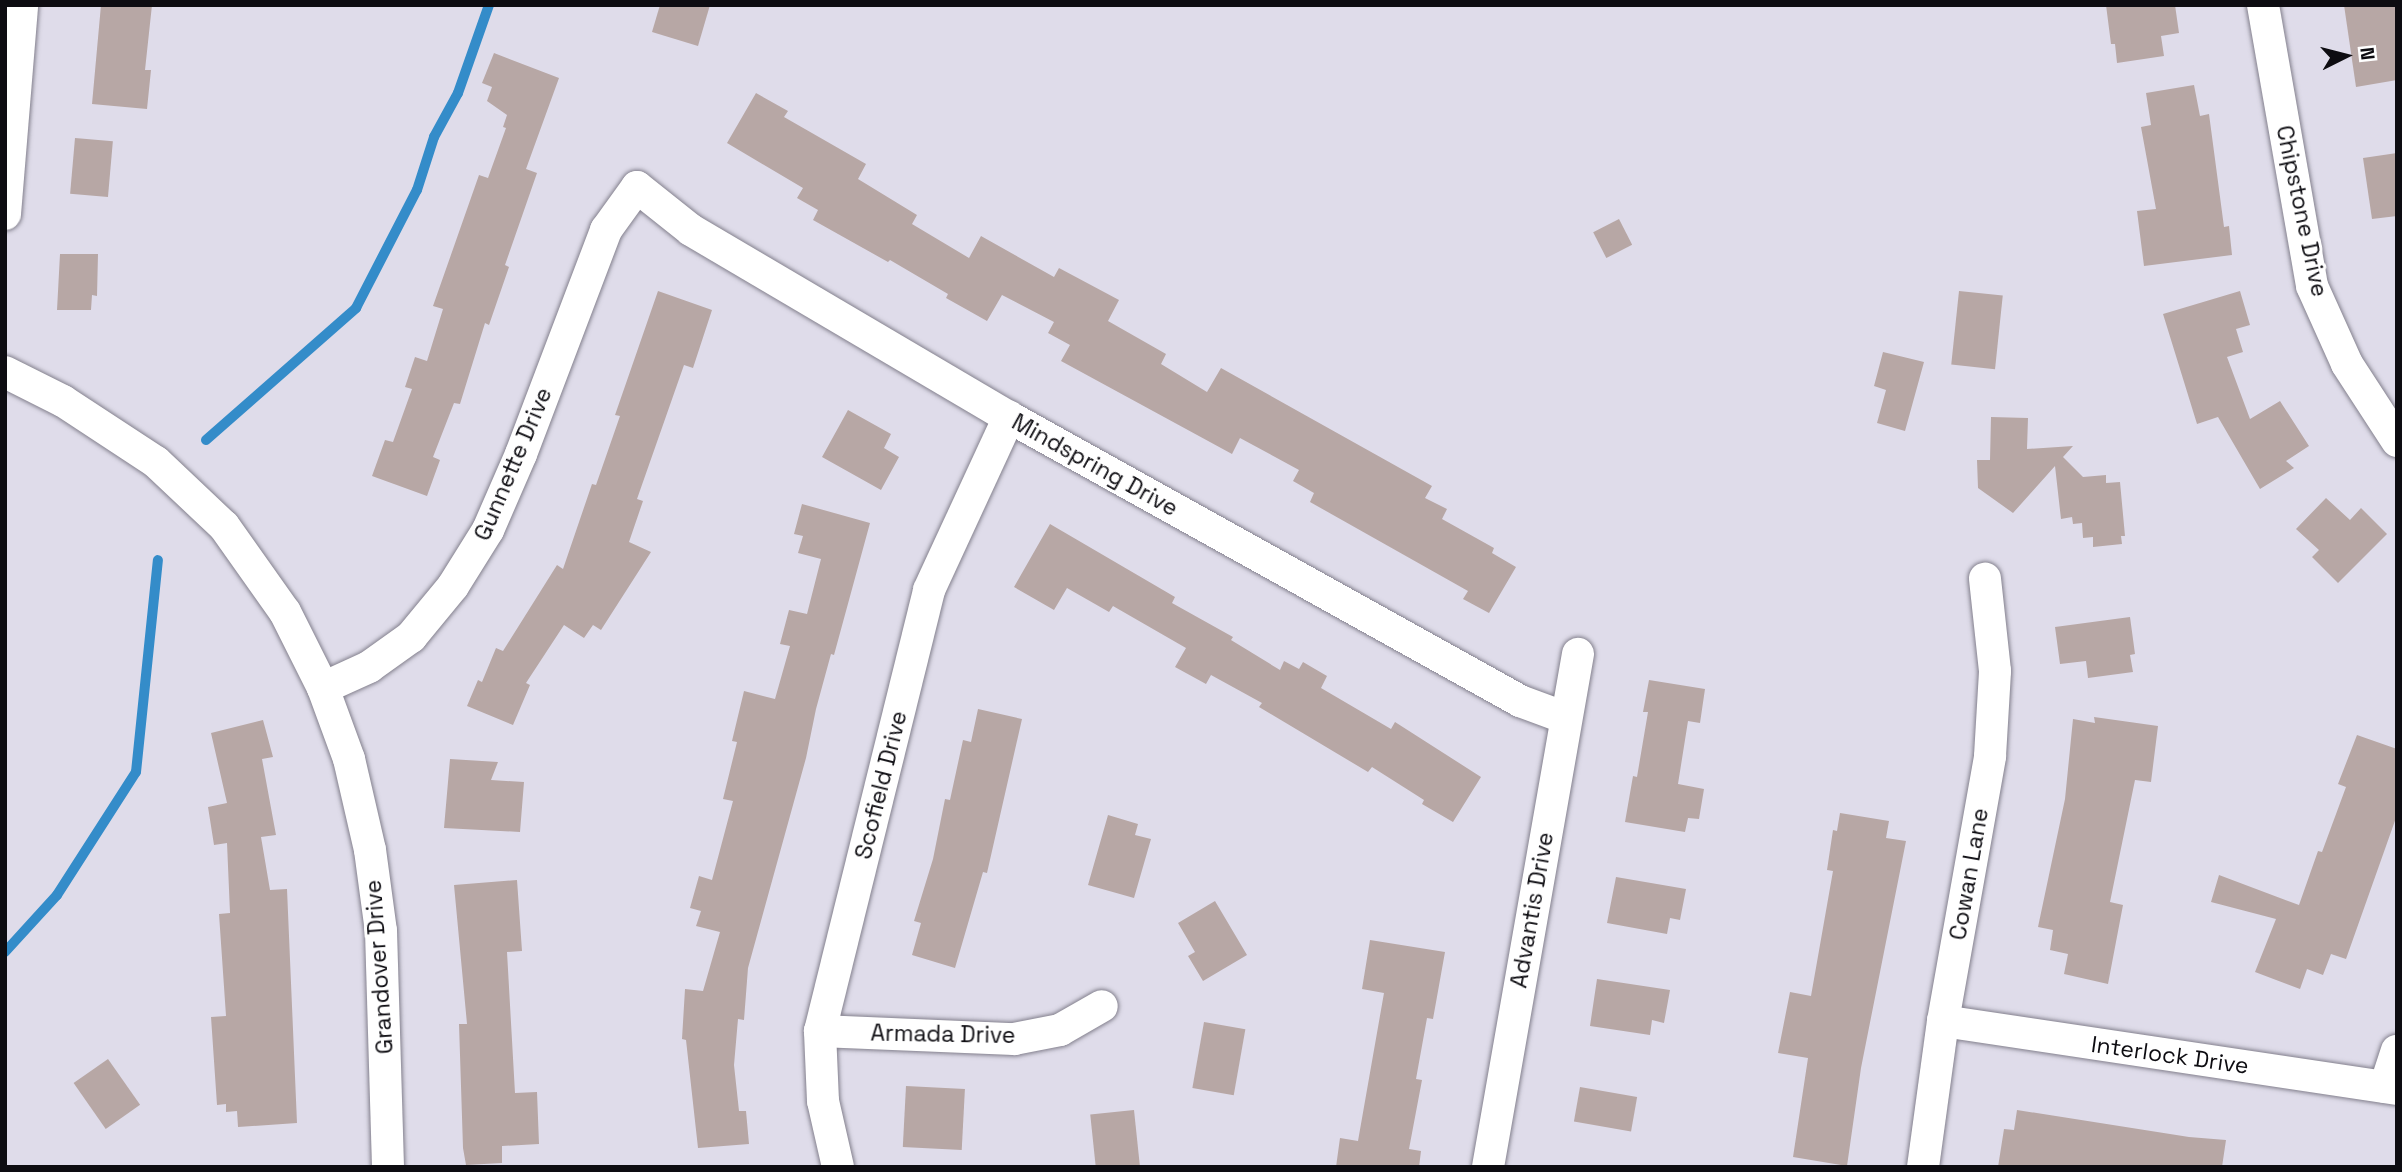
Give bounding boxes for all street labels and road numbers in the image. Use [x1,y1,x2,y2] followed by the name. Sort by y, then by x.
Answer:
[2270,123,2334,299] street label: Chipstone Drive
[468,383,558,545] street label: Gunnette Drive
[1007,408,1183,522] street label: Mindspring Drive
[849,708,913,862] street label: Scofield Drive
[1944,806,1994,942] street label: Cowan Lane
[1505,830,1559,990] street label: Advantis Drive
[359,879,399,1055] street label: Grandover Drive
[870,1019,1016,1049] street label: Armada Drive
[2089,1030,2251,1080] street label: Interlock Drive

